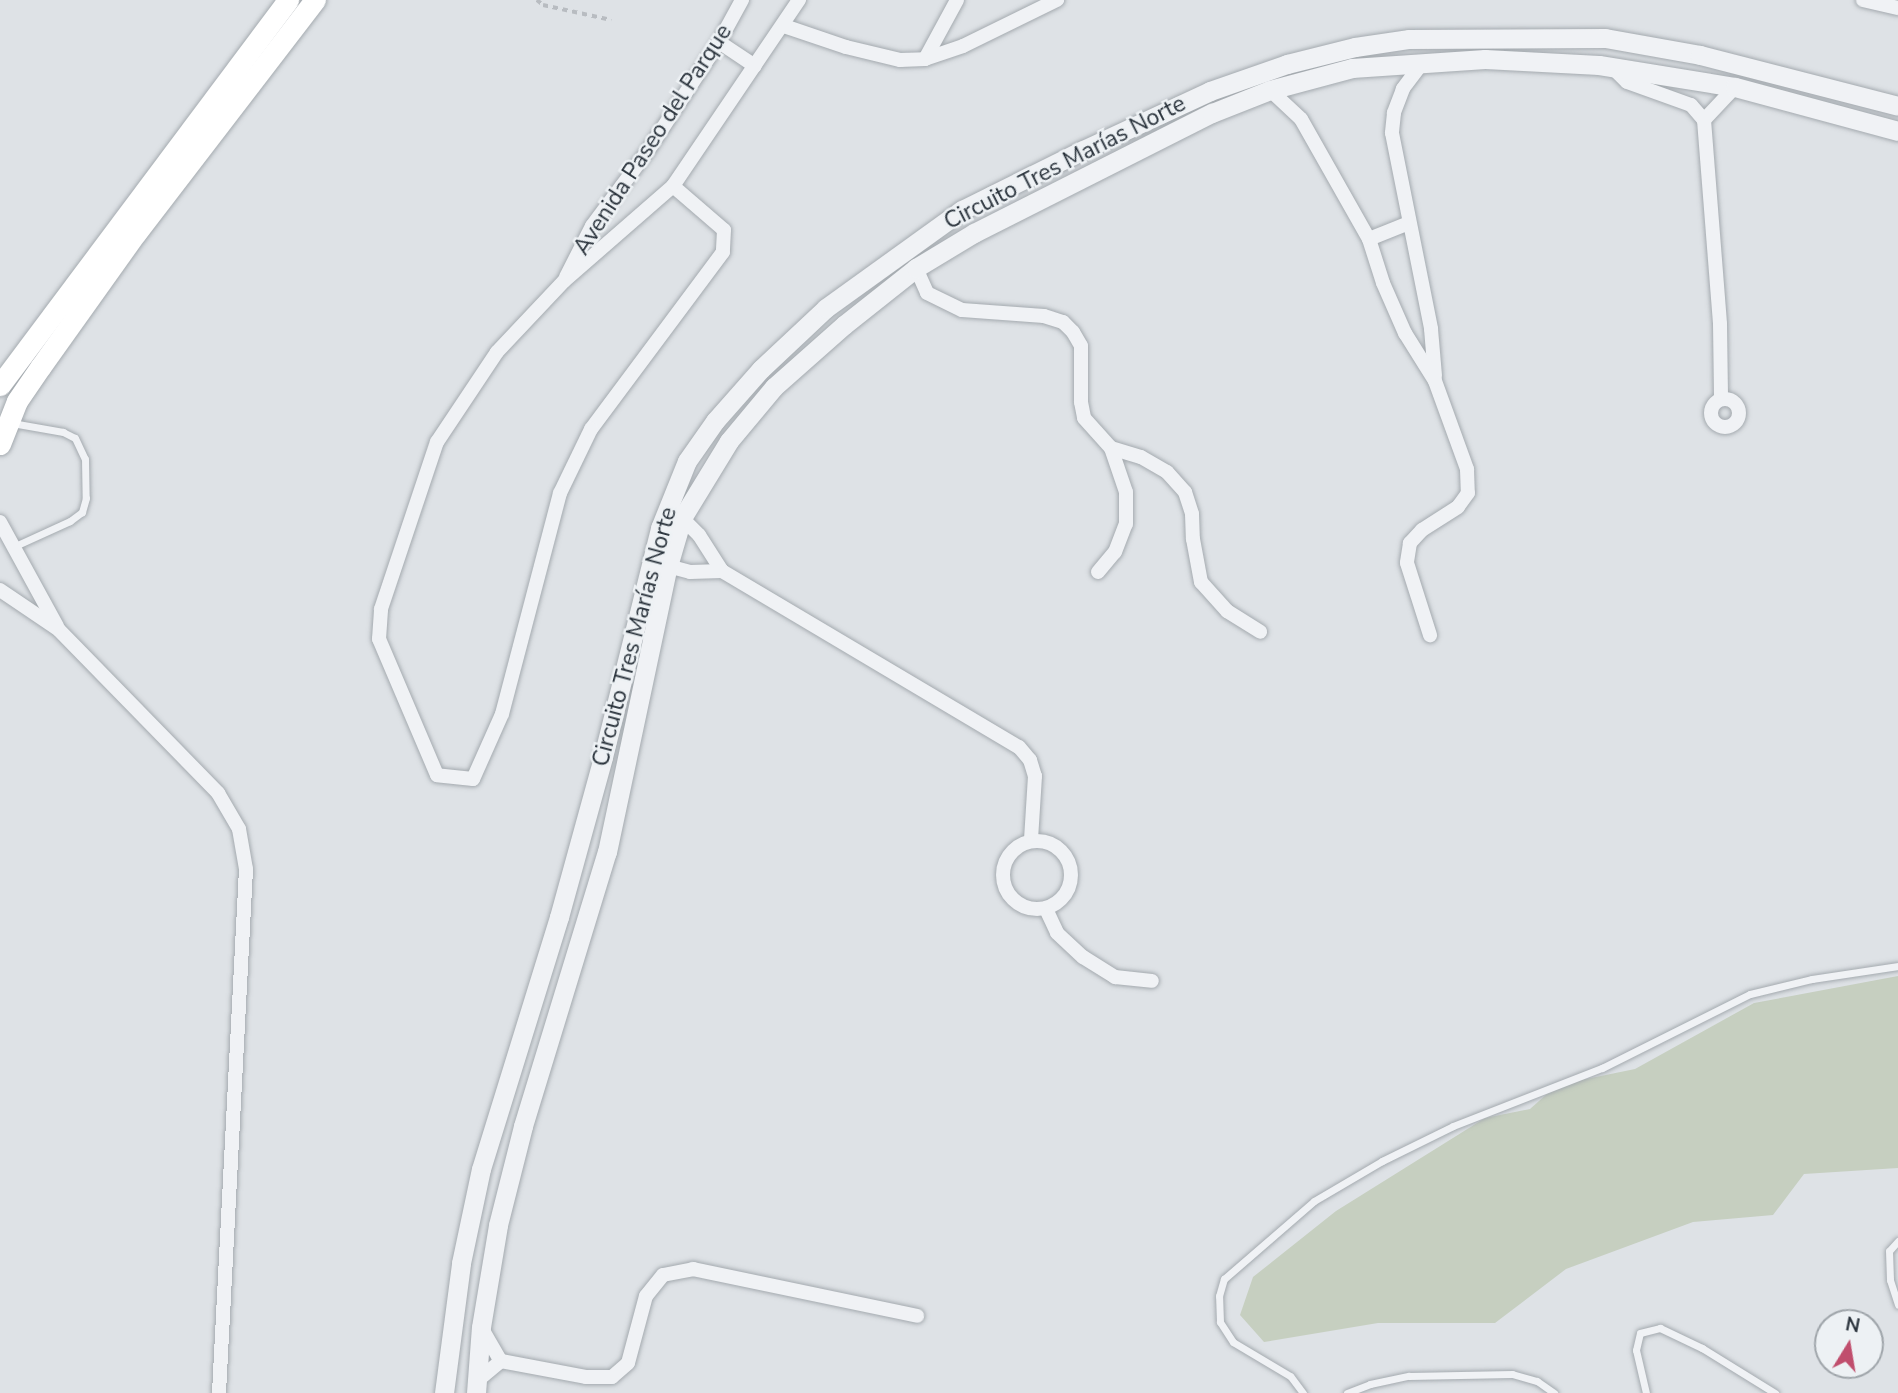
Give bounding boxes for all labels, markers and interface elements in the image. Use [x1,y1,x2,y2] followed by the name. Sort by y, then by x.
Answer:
[568,20,738,260] street label: Avenida Paseo del Parque
[940,90,1190,236] street label: Circuito Tres Marías Norte
[587,504,683,770] street label: Circuito Tres Marías Norte
[1814,1309,1884,1379] north arrow
[1843,1311,1862,1339] text: N

